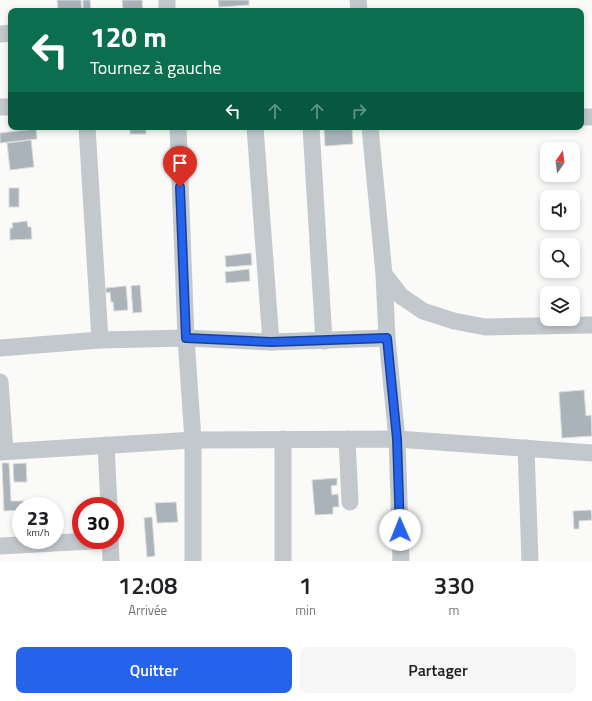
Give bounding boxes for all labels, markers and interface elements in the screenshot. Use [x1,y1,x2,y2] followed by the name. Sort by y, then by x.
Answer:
[90,15,167,58] text: 120 m
[24,24,76,76] icon: left
[90,54,221,81] text: Tournez à gauche
[222,100,244,122] icon: left
[264,100,286,122] icon: ahead
[306,100,328,122] icon: ahead
[348,100,370,122] icon: right
[540,142,580,182] north arrow
[540,142,580,326] map controls
[163,146,197,187] pin
[169,152,191,174] icon: arrive
[540,190,580,230] button: sound
[540,238,580,278] button: search
[540,286,580,326] button: layers
[72,497,124,549] speed limit sign: 30
[27,502,49,533] text: 23
[379,509,421,551] position arrow
[27,525,49,540] text: km/h
[118,567,177,603] text: 12:08
[299,567,312,603] text: 1
[434,567,474,603] text: 330
[128,600,167,620] text: Arrivée
[295,600,316,620] text: min
[449,600,459,620] text: m
[16,647,292,693] button: Quitter
[300,647,576,693] button: Partager

